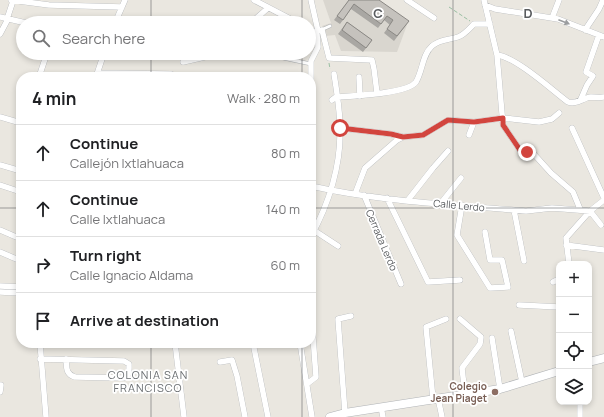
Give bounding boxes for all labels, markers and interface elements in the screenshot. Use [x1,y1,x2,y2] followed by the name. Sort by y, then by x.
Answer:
[373,4,383,22] text: C
[523,4,533,22] text: D
[16,16,316,60] search box
[559,19,571,25] one-way arrow
[30,27,52,49] icon: search
[62,28,145,49] text: Search here
[32,87,76,110] text: 4 min
[227,89,300,107] text: Walk · 280 m
[331,119,349,137] route start
[70,133,138,154] text: Continue
[32,142,54,164] icon: ahead
[518,143,536,161] route end
[271,144,300,162] text: 80 m
[70,154,184,172] text: Callejón Ixtlahuaca
[70,189,138,210] text: Continue
[433,196,485,214] street label: Calle Lerdo
[32,198,54,220] icon: ahead
[266,200,300,218] text: 140 m
[363,207,401,273] street label: Cerrada Lerdo
[70,210,165,228] text: Calle Ixtlahuaca
[70,245,141,266] text: Turn right
[32,254,54,276] icon: right
[270,256,300,274] text: 60 m
[556,261,592,405] map controls
[556,261,592,297] button: +
[70,266,193,284] text: Calle Ignacio Aldama
[556,297,592,333] button: −
[32,310,54,332] icon: arrive
[70,310,219,331] text: Arrive at destination
[556,333,592,369] button: locate
[108,367,188,395] district label: COLONIA SAN FRANCISCO
[556,369,592,405] button: layers
[431,379,487,405] place label: Colegio Jean Piaget
[490,387,500,397] marker: Colegio Jean Piaget

